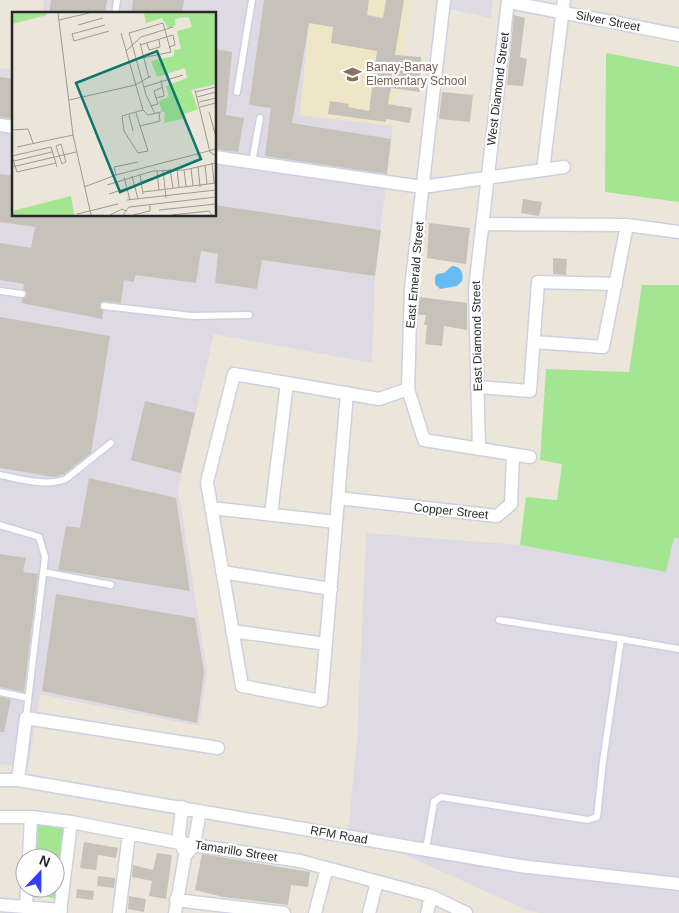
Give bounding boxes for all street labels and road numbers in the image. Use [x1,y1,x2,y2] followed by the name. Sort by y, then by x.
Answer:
[575,8,642,34] street label: Silver Street
[484,31,512,146] street label: West Diamond Street
[403,220,427,329] street label: East Emerald Street
[469,280,485,391] street label: East Diamond Street
[413,500,490,522] street label: Copper Street
[309,823,369,847] street label: RFM Road
[194,838,279,865] street label: Tamarillo Street

